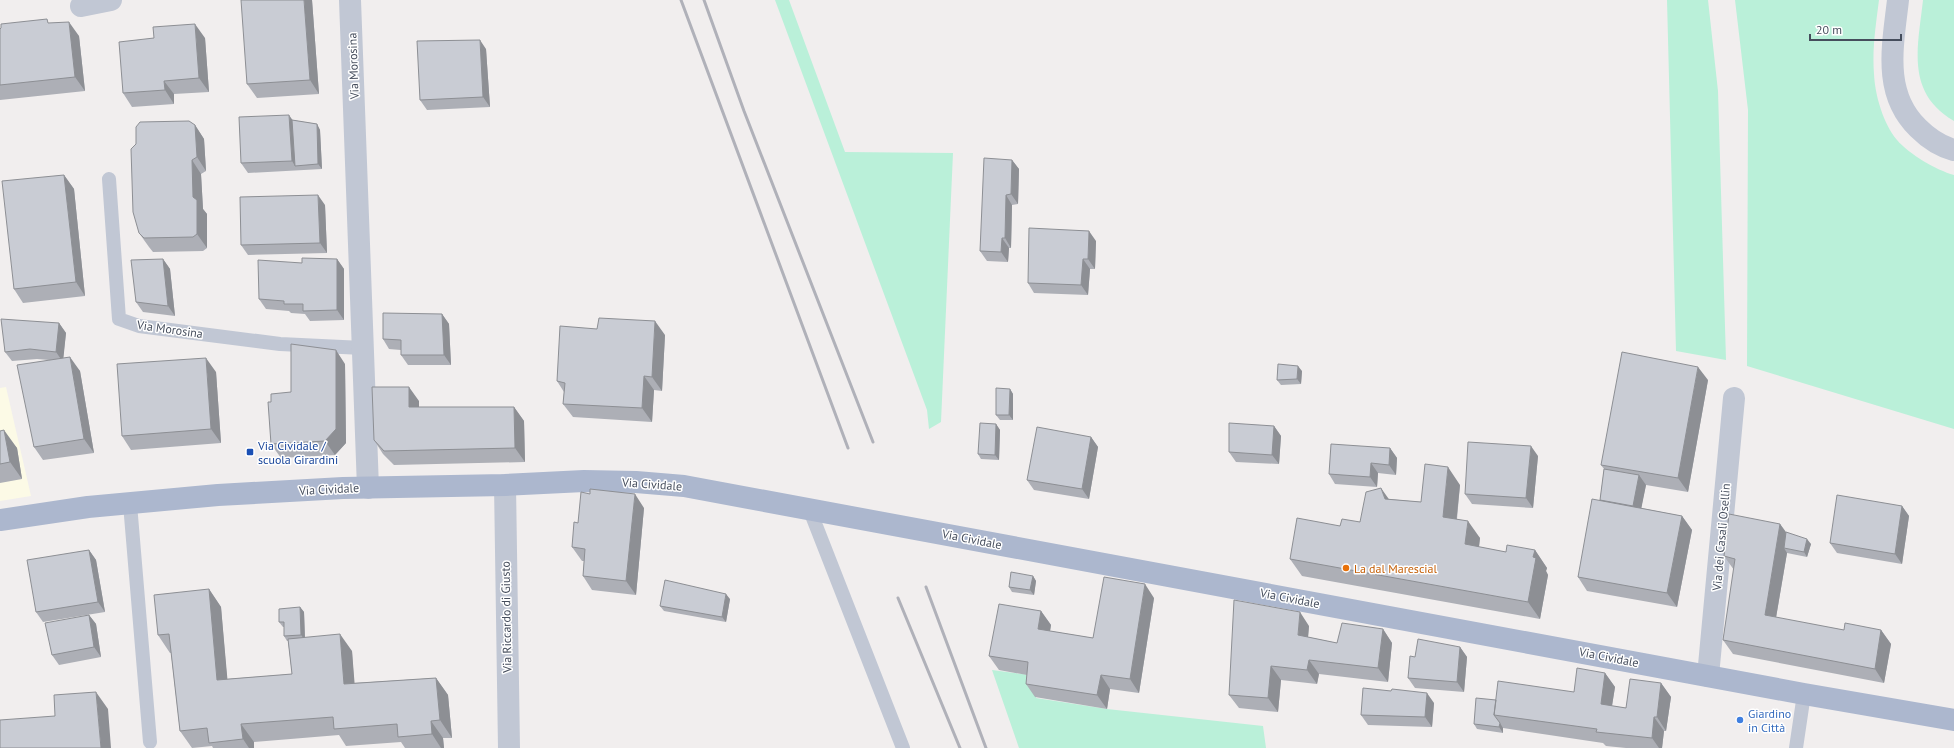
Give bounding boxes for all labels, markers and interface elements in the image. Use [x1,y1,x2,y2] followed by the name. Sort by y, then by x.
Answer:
[1810,16,1901,42] scale bar
[1816,22,1842,37] text: 20 m
[344,33,362,100] street label: Via Morosina
[135,317,204,341] street label: Via Morosina
[257,438,338,467] place label: Via Cividale / scuola Girardini
[245,447,255,457] marker: Via Cividale / scuola Girardini
[620,474,683,494] street label: Via Cividale
[298,480,359,498] street label: Via Cividale
[1709,483,1733,592] street label: Via dei Casali Osellin
[940,526,1003,552] street label: Via Cividale
[498,561,514,674] street label: Via Riccardo di Giusto
[1354,561,1437,576] place label: La dal Marescial
[1341,563,1351,573] marker: La dal Marescial
[1258,585,1321,611] street label: Via Cividale
[1577,644,1640,670] street label: Via Cividale
[1748,706,1791,735] place label: Giardino in Città
[1735,715,1745,725] marker: Giardino in Città

